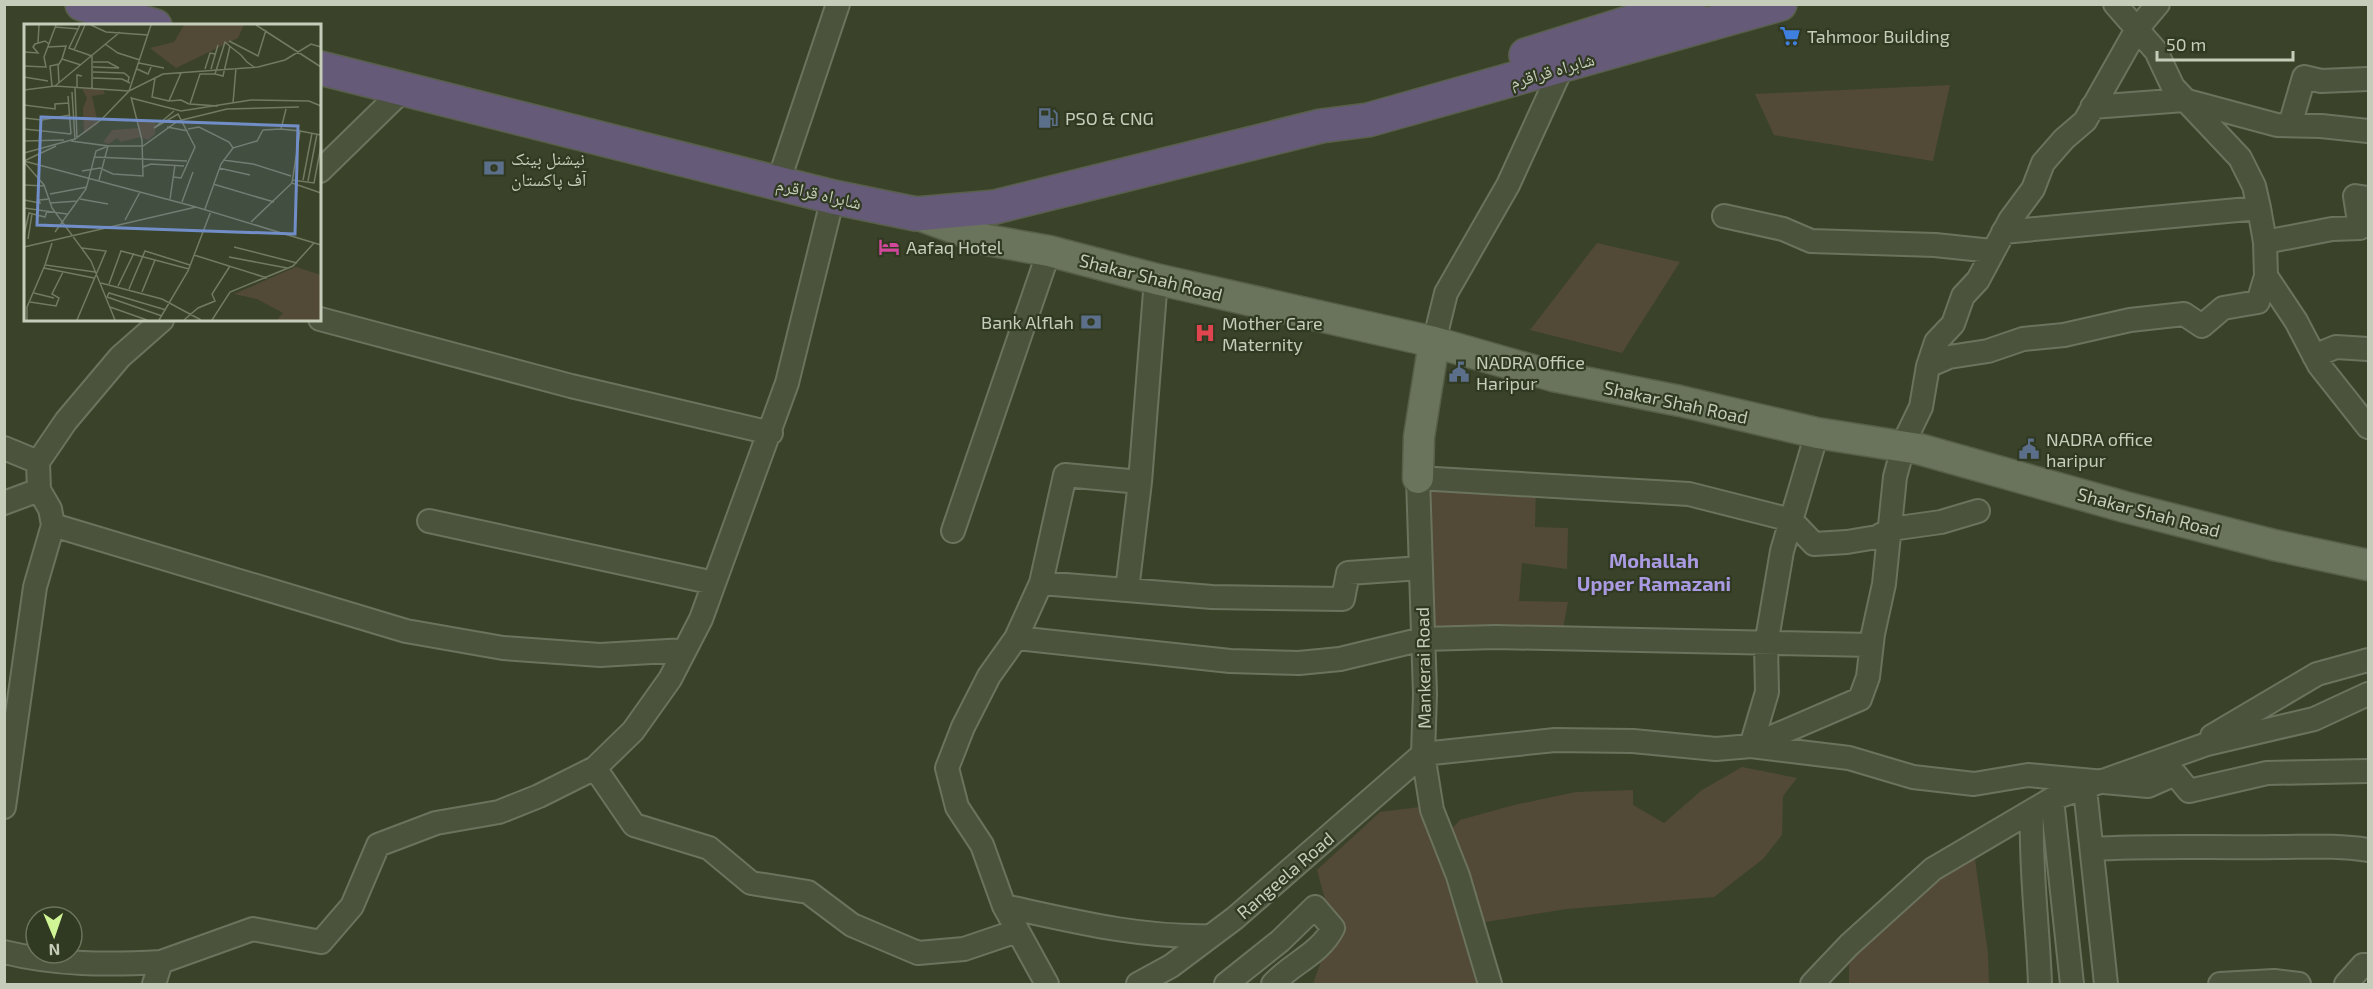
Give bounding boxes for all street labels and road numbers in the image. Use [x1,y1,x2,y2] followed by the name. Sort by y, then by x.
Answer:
[1507,47,1597,94] street label: شاہراہ قراقرم
[774,172,864,215] street label: شاہراہ قراقرم
[1077,249,1225,305] street label: Shakar Shah Road
[1602,376,1750,428] street label: Shakar Shah Road
[2075,482,2223,542] street label: Shakar Shah Road
[1411,607,1435,729] street label: Mankerai Road
[1232,827,1338,923] street label: Rangeela Road

